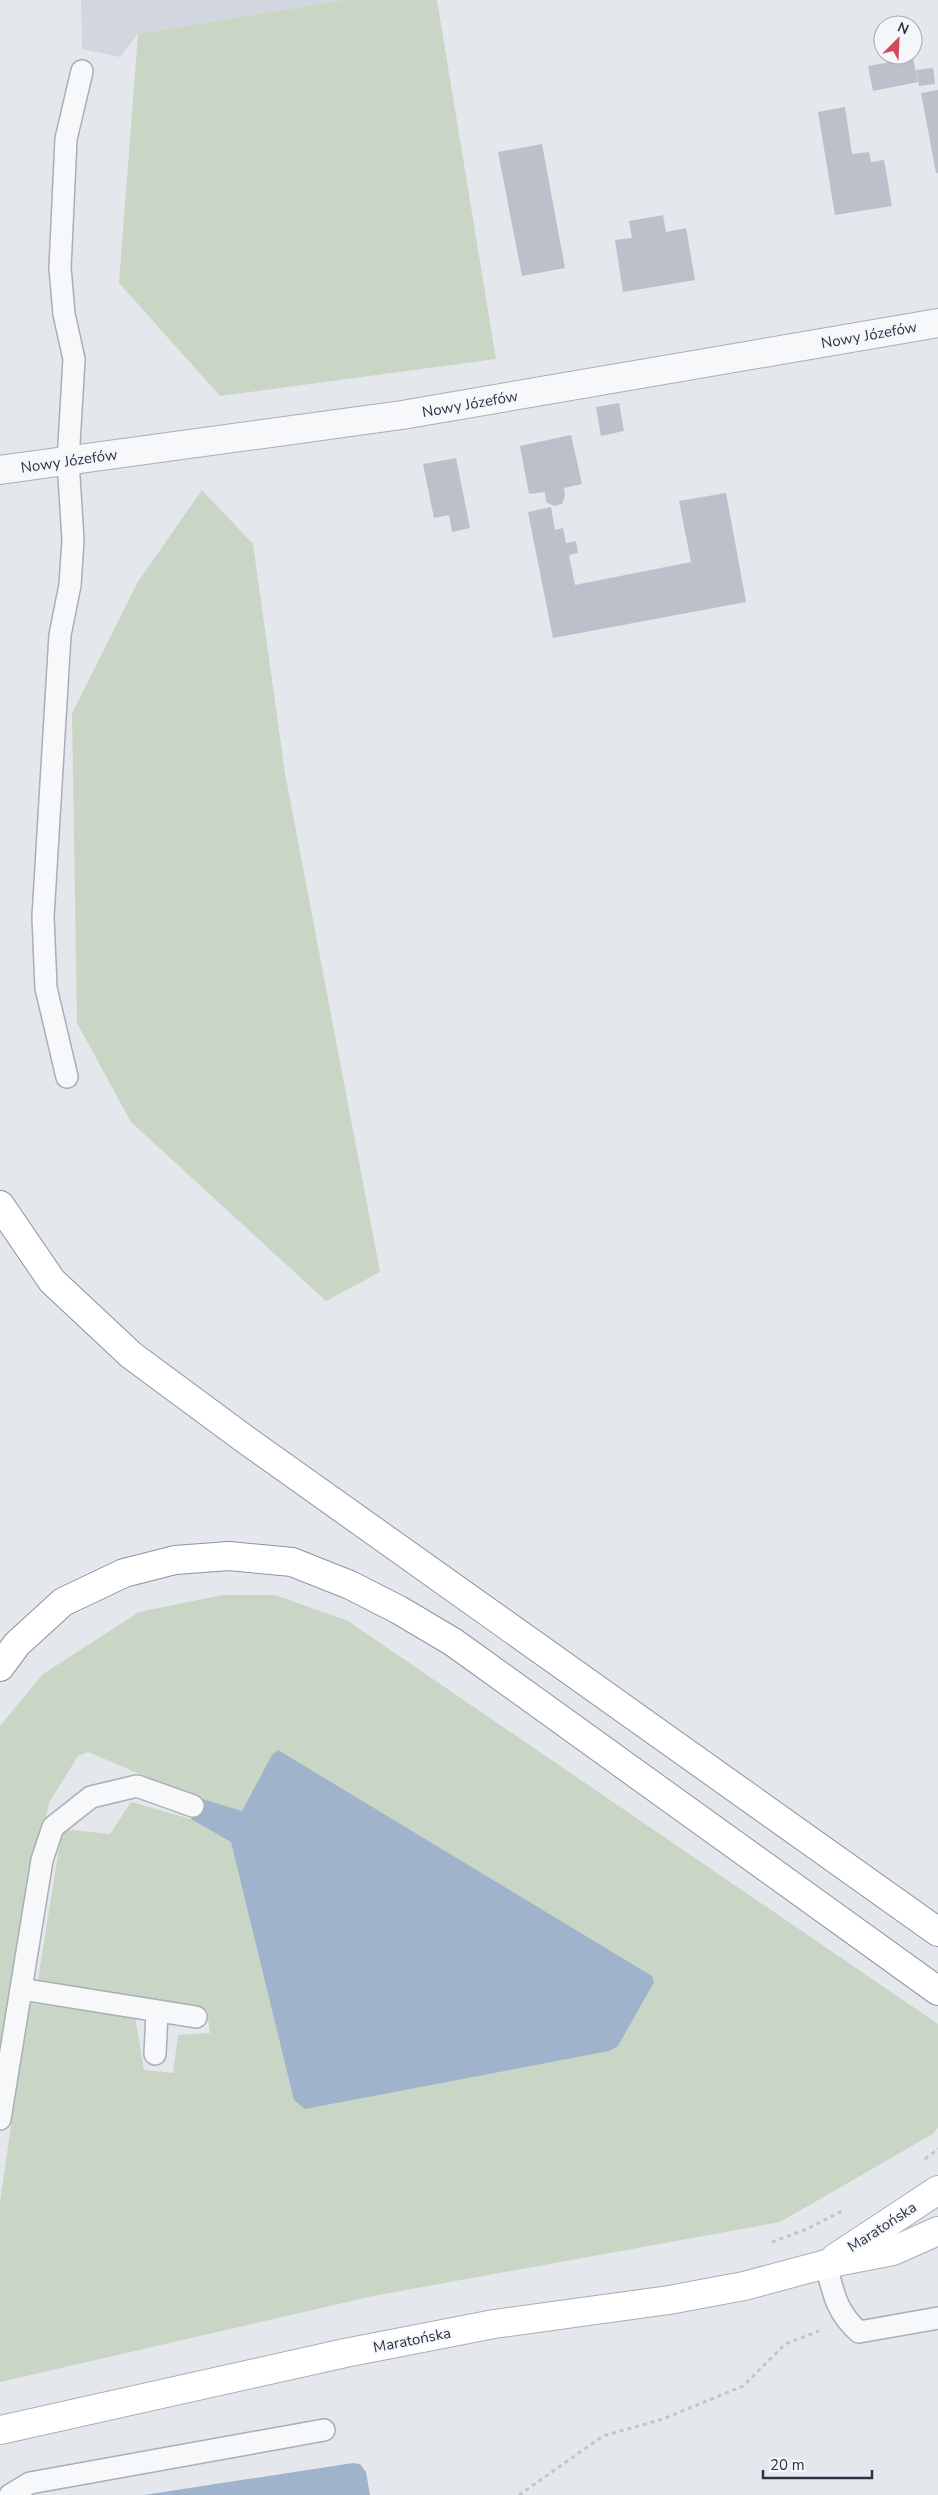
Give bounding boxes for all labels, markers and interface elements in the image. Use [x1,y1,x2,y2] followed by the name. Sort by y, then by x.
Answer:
[873,15,923,65] north arrow
[894,18,912,39] text: N
[819,317,919,353] street label: Nowy Józefów
[420,386,520,422] street label: Nowy Józefów
[19,444,119,478] street label: Nowy Józefów
[844,2197,920,2257] street label: Maratońska
[371,2323,453,2357] street label: Maratońska
[763,2448,872,2480] scale bar
[770,2455,805,2475] text: 20 m

